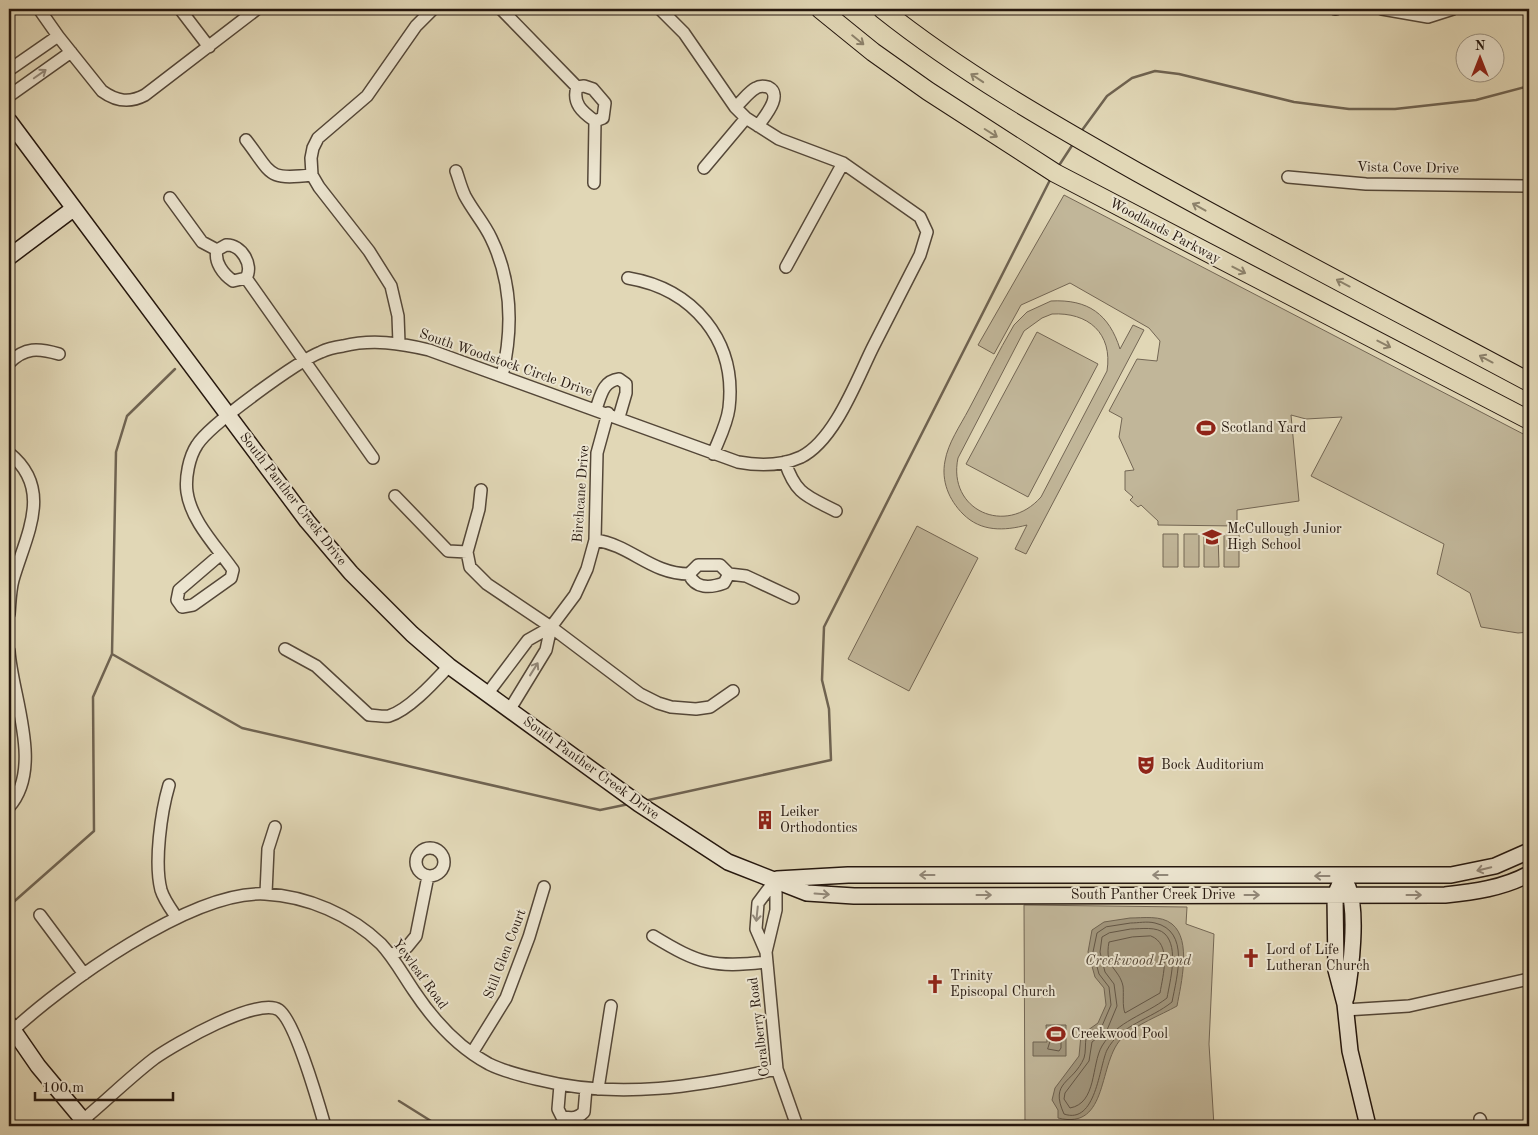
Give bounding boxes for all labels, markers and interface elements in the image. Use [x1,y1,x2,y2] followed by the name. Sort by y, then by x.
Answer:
[1456,32,1506,82] north arrow
[851,34,864,45] one-way arrow
[1475,39,1486,53] text: N
[33,69,47,79] one-way arrow
[970,72,984,83] one-way arrow
[984,127,998,138] one-way arrow
[1357,160,1459,176] street label: Vista Cove Drive
[1107,196,1223,266] street label: Woodlands Parkway
[1192,202,1207,212] one-way arrow
[1232,265,1247,275] one-way arrow
[1336,278,1351,287] one-way arrow
[418,327,594,399] street label: South Woodstock Circle Drive
[1376,340,1391,349] one-way arrow
[1480,354,1494,364] one-way arrow
[1195,417,1217,439] sports icon: Scotland Yard
[1221,421,1306,435] place label: Scotland Yard
[237,430,349,568] street label: South Panther Creek Drive
[571,445,591,543] street label: Birchcane Drive
[1227,522,1342,552] place label: McCullough Junior High School
[1201,526,1223,548] school or university icon: McCullough Junior High School
[530,663,540,677] one-way arrow
[520,714,662,822] street label: South Panther Creek Drive
[1135,754,1157,776] theatre icon: Bock Auditorium
[1161,758,1264,772] place label: Bock Auditorium
[780,805,858,835] place label: Leiker Orthodontics
[754,809,776,831] building icon: Leiker Orthodontics
[1477,865,1493,874] one-way arrow
[919,870,936,880] one-way arrow
[1152,870,1168,880] one-way arrow
[1314,871,1330,880] one-way arrow
[1071,888,1235,902] street label: South Panther Creek Drive
[813,889,829,898] one-way arrow
[976,890,992,900] one-way arrow
[1243,890,1259,900] one-way arrow
[1406,890,1422,900] one-way arrow
[752,906,762,922] one-way arrow
[481,907,529,1001] street label: Still Glen Court
[390,936,450,1012] street label: Yewleaf Road
[1266,943,1370,973] place label: Lord of Life Lutheran Church
[1240,947,1262,969] church icon: Lord of Life Lutheran Church
[1085,954,1192,969] water label: Creekwood Pond
[950,969,1056,999] place label: Trinity Episcopal Church
[924,973,946,995] church icon: Trinity Episcopal Church
[746,976,772,1078] street label: Coralberry Road
[1045,1023,1067,1045] sports icon: Creekwood Pool
[1071,1027,1168,1041] place label: Creekwood Pool
[35,1070,172,1102] scale bar
[42,1081,84,1096] text: 100 m

